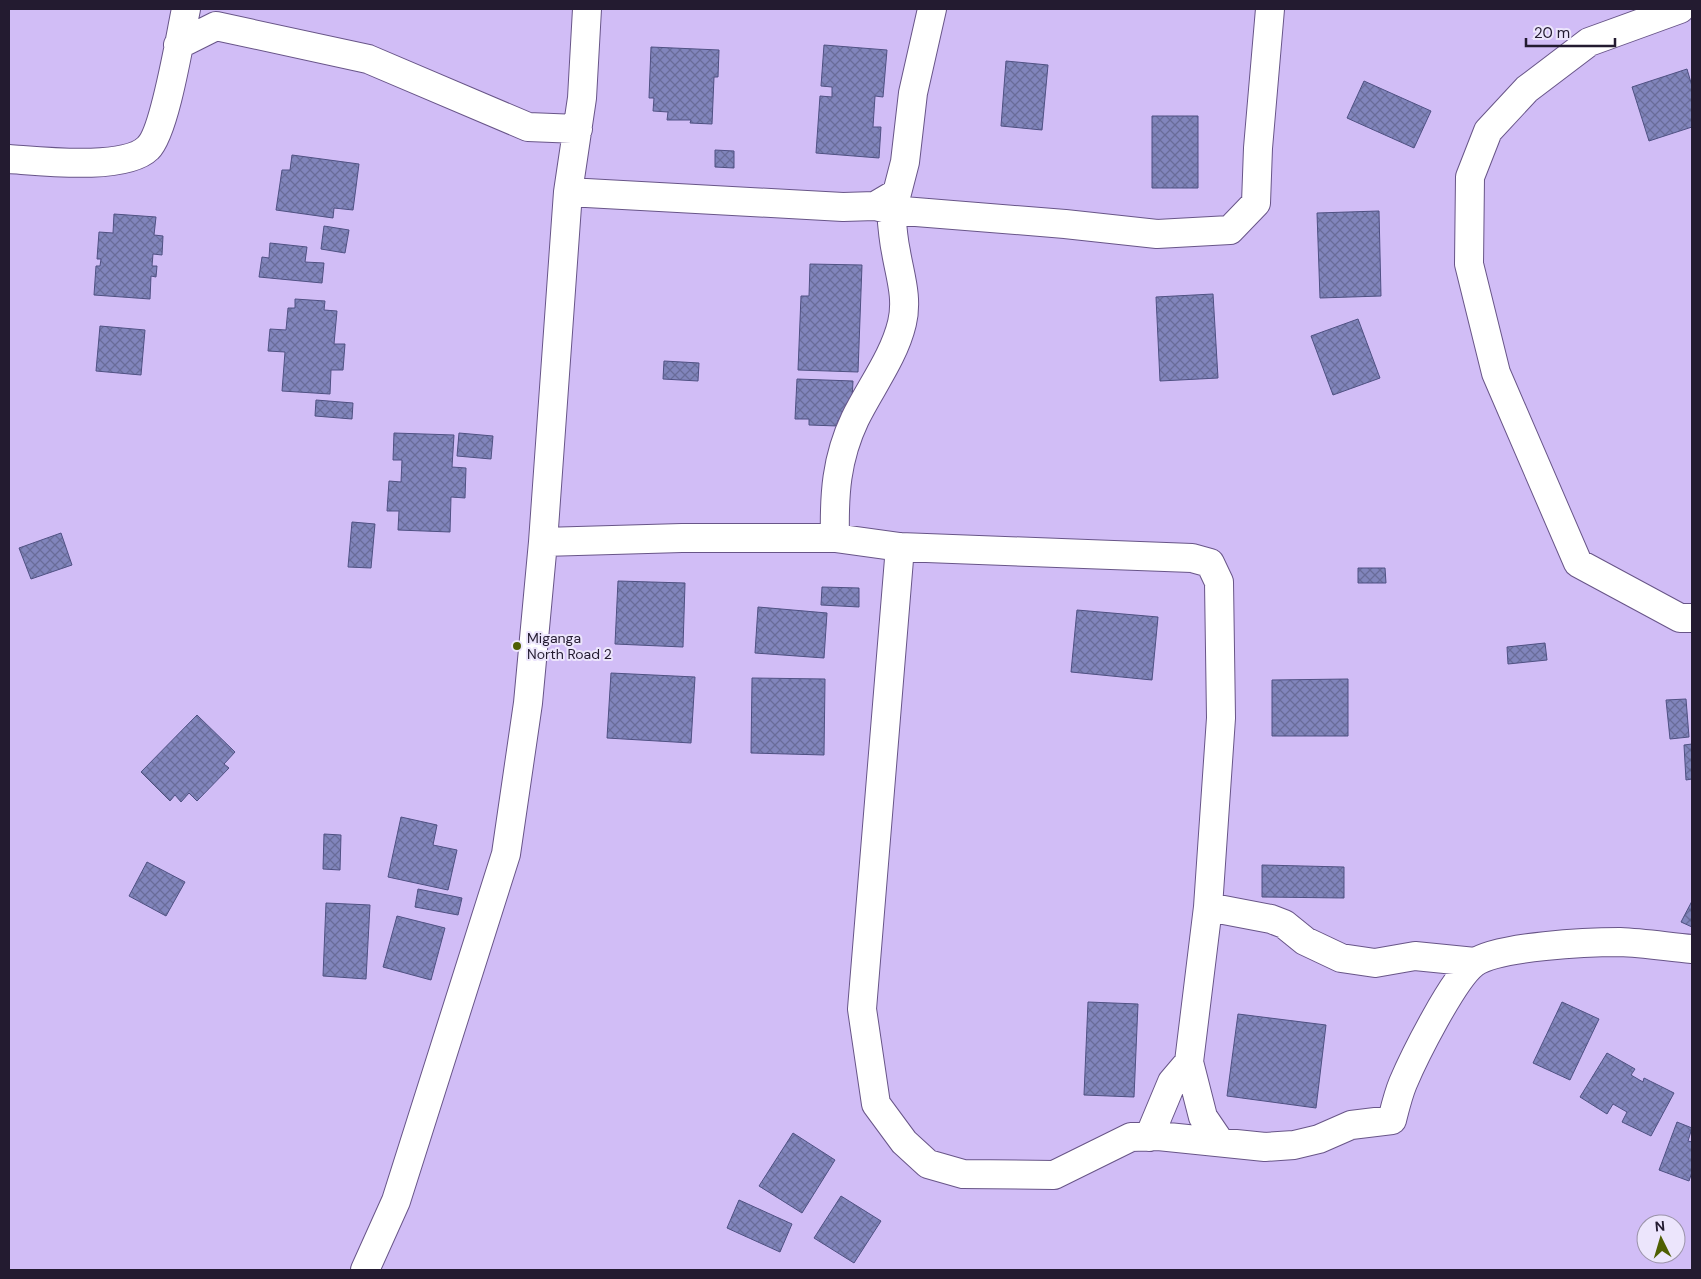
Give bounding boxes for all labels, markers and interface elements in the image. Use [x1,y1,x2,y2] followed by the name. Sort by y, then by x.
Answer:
[1526,15,1615,47] scale bar
[1534,23,1570,43] text: 20 m
[527,629,612,663] place label: Miganga North Road 2
[511,640,523,652] marker: Miganga North Road 2
[1636,1214,1686,1264] north arrow
[1654,1217,1666,1235] text: N

